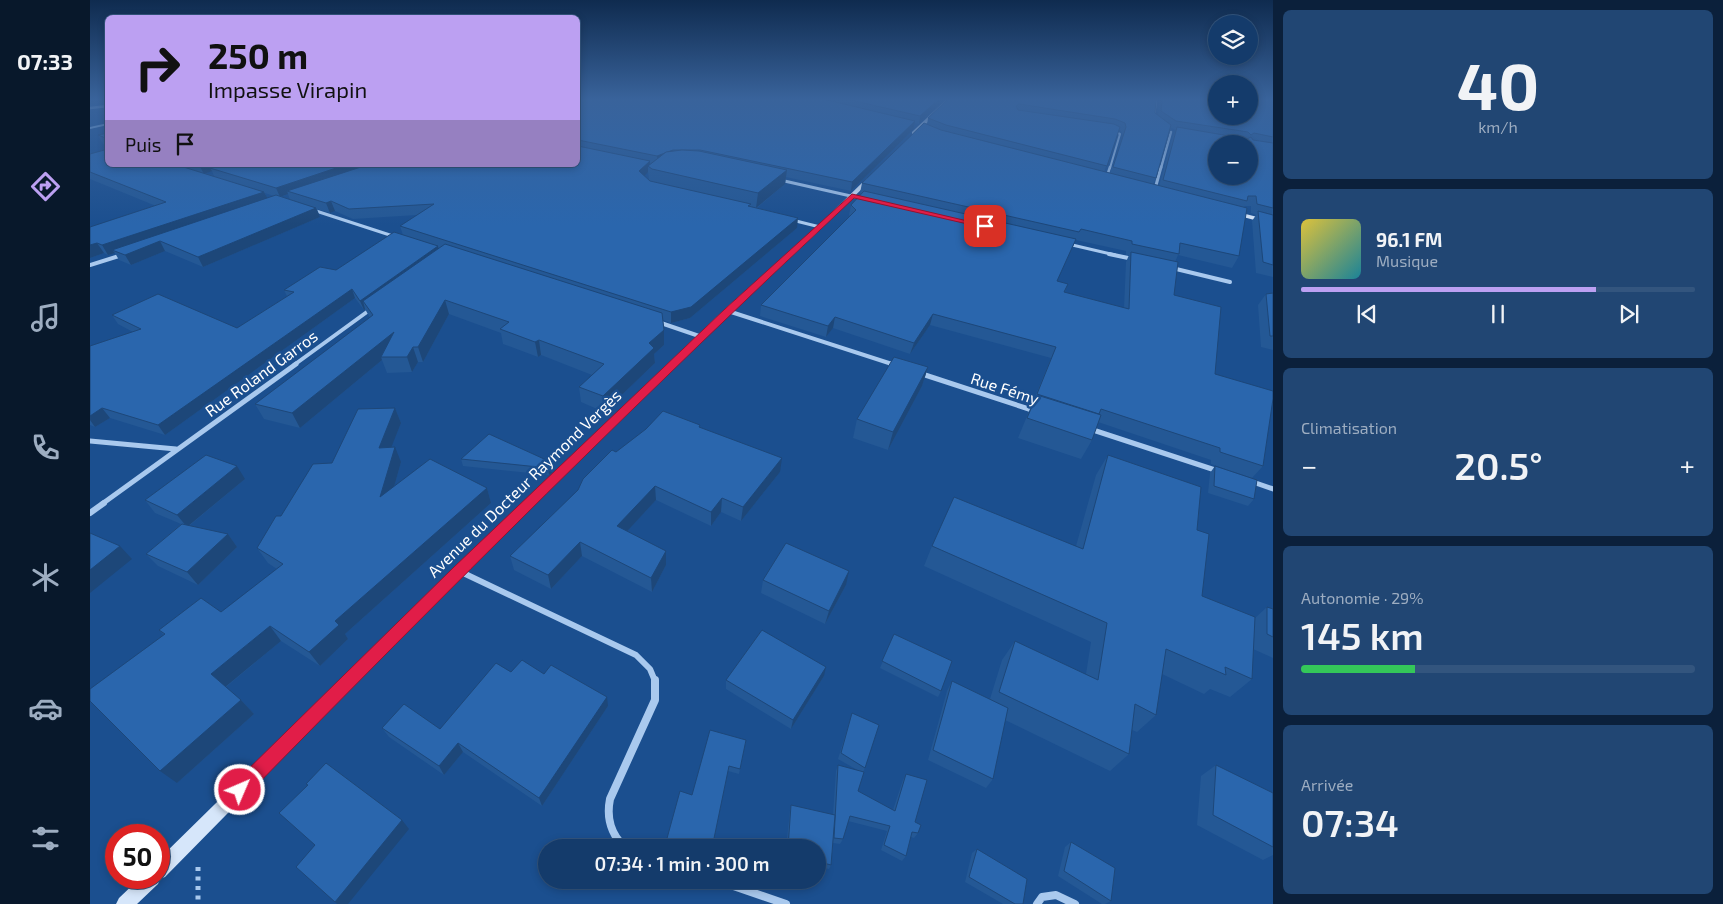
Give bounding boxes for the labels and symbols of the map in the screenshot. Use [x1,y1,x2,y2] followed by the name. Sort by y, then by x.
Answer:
[964,205,1006,247] pin
[201,326,321,420] street label: Rue Roland Garros
[968,368,1042,408] street label: Rue Fémy
[423,385,625,581] street label: Avenue du Docteur Raymond Vergès
[213,763,265,815] position arrow
[105,824,170,889] speed limit sign: 50

